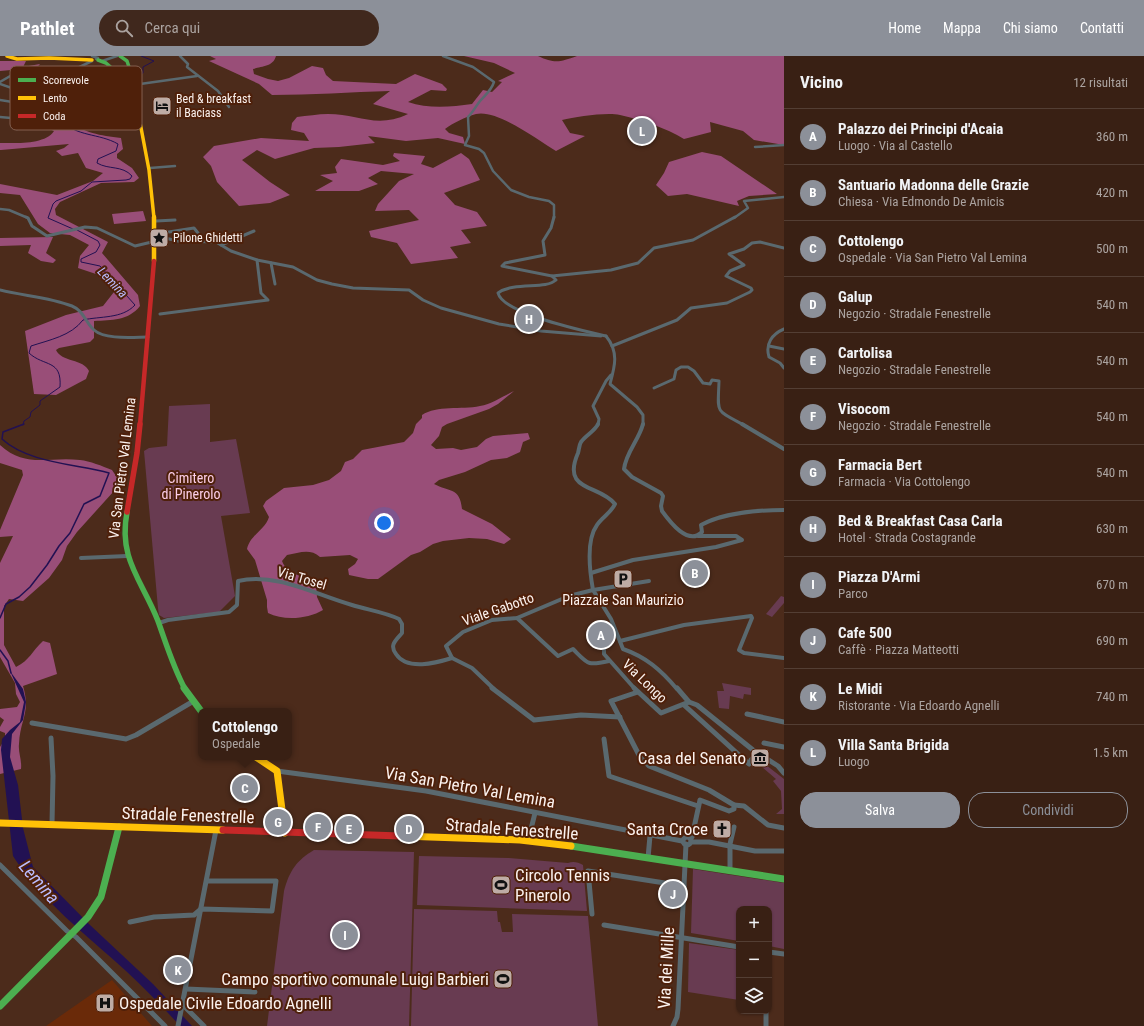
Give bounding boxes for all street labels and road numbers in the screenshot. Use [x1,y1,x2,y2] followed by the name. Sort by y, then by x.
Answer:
[105,396,139,540] street label: Via San Pietro Val Lemina
[276,563,328,593] street label: Via Tosel
[460,589,536,629] street label: Viale Gabotto
[620,656,670,706] street label: Via Longo
[383,762,557,812] street label: Via San Pietro Val Lemina
[121,803,255,827] street label: Stradale Fenestrelle
[445,814,579,844] street label: Stradale Fenestrelle
[654,926,678,1010] street label: Via dei Mille

